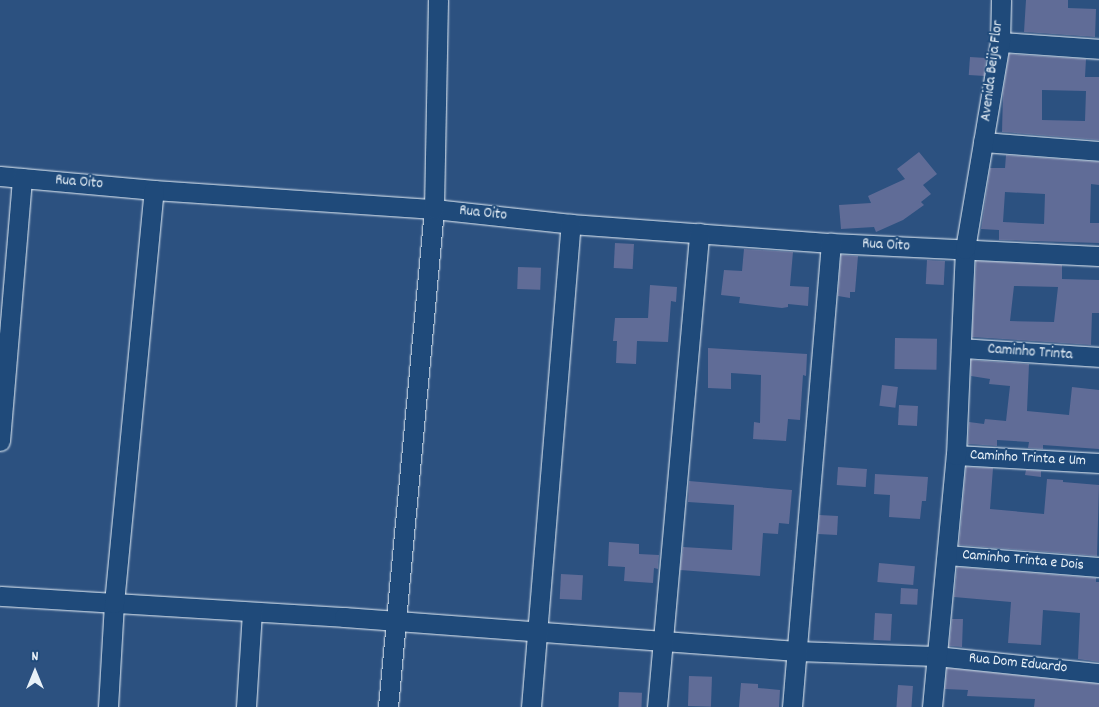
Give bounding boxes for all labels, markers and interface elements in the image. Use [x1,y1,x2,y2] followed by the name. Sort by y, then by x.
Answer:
[978,19,1008,123] street label: Avenida Beija Flor
[54,172,104,194] street label: Rua Oito
[458,203,508,225] street label: Rua Oito
[862,236,910,256] street label: Rua Oito
[987,341,1073,365] street label: Caminho Trinta
[969,447,1087,471] street label: Caminho Trinta e Um
[961,547,1085,575] street label: Caminho Trinta e Dois
[10,647,60,697] north arrow
[32,647,38,667] text: N
[968,650,1068,678] street label: Rua Dom Eduardo

